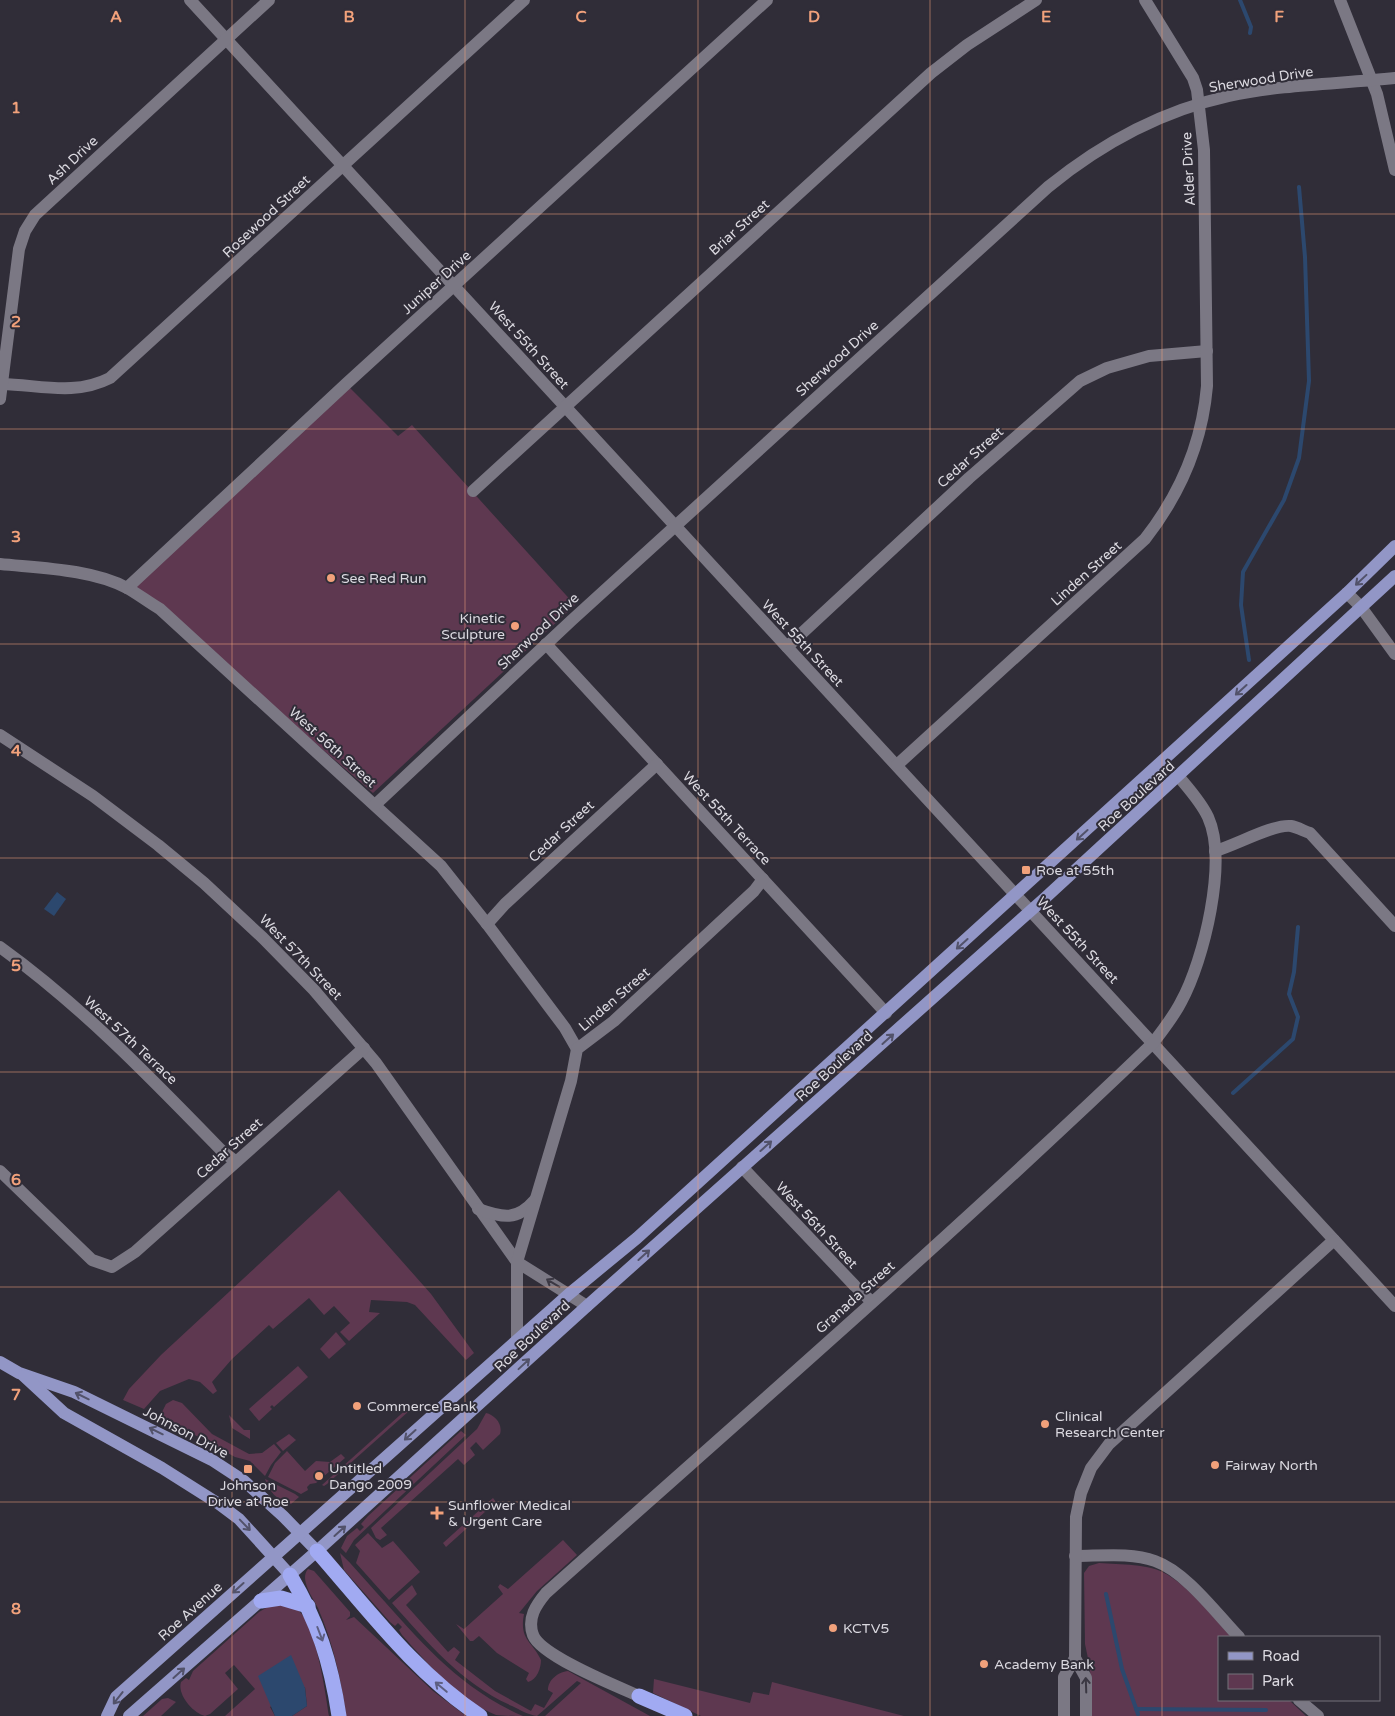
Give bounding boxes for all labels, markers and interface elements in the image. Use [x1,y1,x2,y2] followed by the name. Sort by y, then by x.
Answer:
[110,7,122,27] text: A
[343,7,355,27] text: B
[575,7,587,27] text: C
[808,7,820,27] text: D
[1041,7,1051,27] text: E
[1274,7,1284,27] text: F
[1208,63,1314,96] street label: Sherwood Drive
[11,98,21,118] text: 1
[1178,131,1199,206] street label: Alder Drive
[43,132,102,188] street label: Ash Drive
[219,171,314,261] street label: Rosewood Street
[706,195,773,259] street label: Briar Street
[398,247,475,318] street label: Juniper Drive
[485,298,573,393] street label: West 55th Street
[11,312,21,332] text: 2
[793,317,882,400] street label: Sherwood Drive
[934,423,1007,492] street label: Cedar Street
[11,527,21,547] text: 3
[1048,537,1126,609] street label: Linden Street
[341,570,427,587] place label: See Red Run
[325,572,337,584] marker: See Red Run
[1354,574,1367,586] one-way arrow
[494,589,583,673] street label: Sherwood Drive
[758,597,848,691] street label: West 55th Street
[441,610,505,643] place label: Kinetic Sculpture
[509,620,521,632] marker: Kinetic Sculpture
[1235,684,1248,696] one-way arrow
[285,704,381,792] street label: West 56th Street
[11,741,21,761] text: 4
[1095,758,1178,835] street label: Roe Boulevard
[679,768,774,869] street label: West 55th Terrace
[525,796,598,866] street label: Cedar Street
[1076,829,1089,841] one-way arrow
[1036,862,1114,879] place label: Roe at 55th
[1020,864,1032,876] marker: Roe at 55th
[1033,894,1123,988] street label: West 55th Street
[256,911,346,1004] street label: West 57th Street
[956,939,969,950] one-way arrow
[11,956,21,976] text: 5
[575,963,654,1035] street label: Linden Street
[80,993,181,1088] street label: West 57th Terrace
[793,1028,876,1105] street label: Roe Boulevard
[881,1033,894,1045] one-way arrow
[193,1114,266,1183] street label: Cedar Street
[759,1141,772,1152] one-way arrow
[11,1170,21,1190] text: 6
[772,1179,862,1273] street label: West 56th Street
[638,1249,651,1260] one-way arrow
[812,1257,899,1337] street label: Granada Street
[546,1278,560,1288] one-way arrow
[491,1297,574,1376] street label: Roe Boulevard
[517,1358,530,1370] one-way arrow
[11,1385,21,1405] text: 7
[75,1391,90,1400] one-way arrow
[367,1398,477,1415] place label: Commerce Bank
[351,1400,363,1412] marker: Commerce Bank
[140,1403,231,1462] street label: Johnson Drive
[1055,1408,1165,1441] place label: Clinical Research Center
[1039,1418,1051,1430] marker: Clinical Research Center
[148,1426,163,1436] one-way arrow
[403,1429,416,1441] one-way arrow
[1225,1457,1318,1474] place label: Fairway North
[1209,1459,1221,1471] marker: Fairway North
[329,1460,412,1493] place label: Untitled Dango 2009
[242,1463,254,1475] marker: Johnson Drive at Roe
[313,1470,325,1482] marker: Untitled Dango 2009
[207,1477,289,1510] place label: Johnson Drive at Roe
[448,1497,571,1530] place label: Sunflower Medical & Urgent Care
[430,1506,444,1520] marker: Sunflower Medical & Urgent Care
[239,1519,251,1532] one-way arrow
[333,1525,346,1537] one-way arrow
[155,1578,226,1645] street label: Roe Avenue
[231,1582,244,1594] one-way arrow
[11,1599,21,1619] text: 8
[843,1620,889,1637] place label: KCTV5
[827,1622,839,1634] marker: KCTV5
[316,1626,325,1641] one-way arrow
[1218,1636,1380,1701] legend
[1262,1647,1300,1665] text: Road
[994,1656,1094,1673] place label: Academy Bank
[978,1658,990,1670] marker: Academy Bank
[173,1667,186,1679] one-way arrow
[1262,1672,1294,1690] text: Park
[1081,1678,1091,1694] one-way arrow
[434,1682,447,1693] one-way arrow
[113,1691,124,1704] one-way arrow

